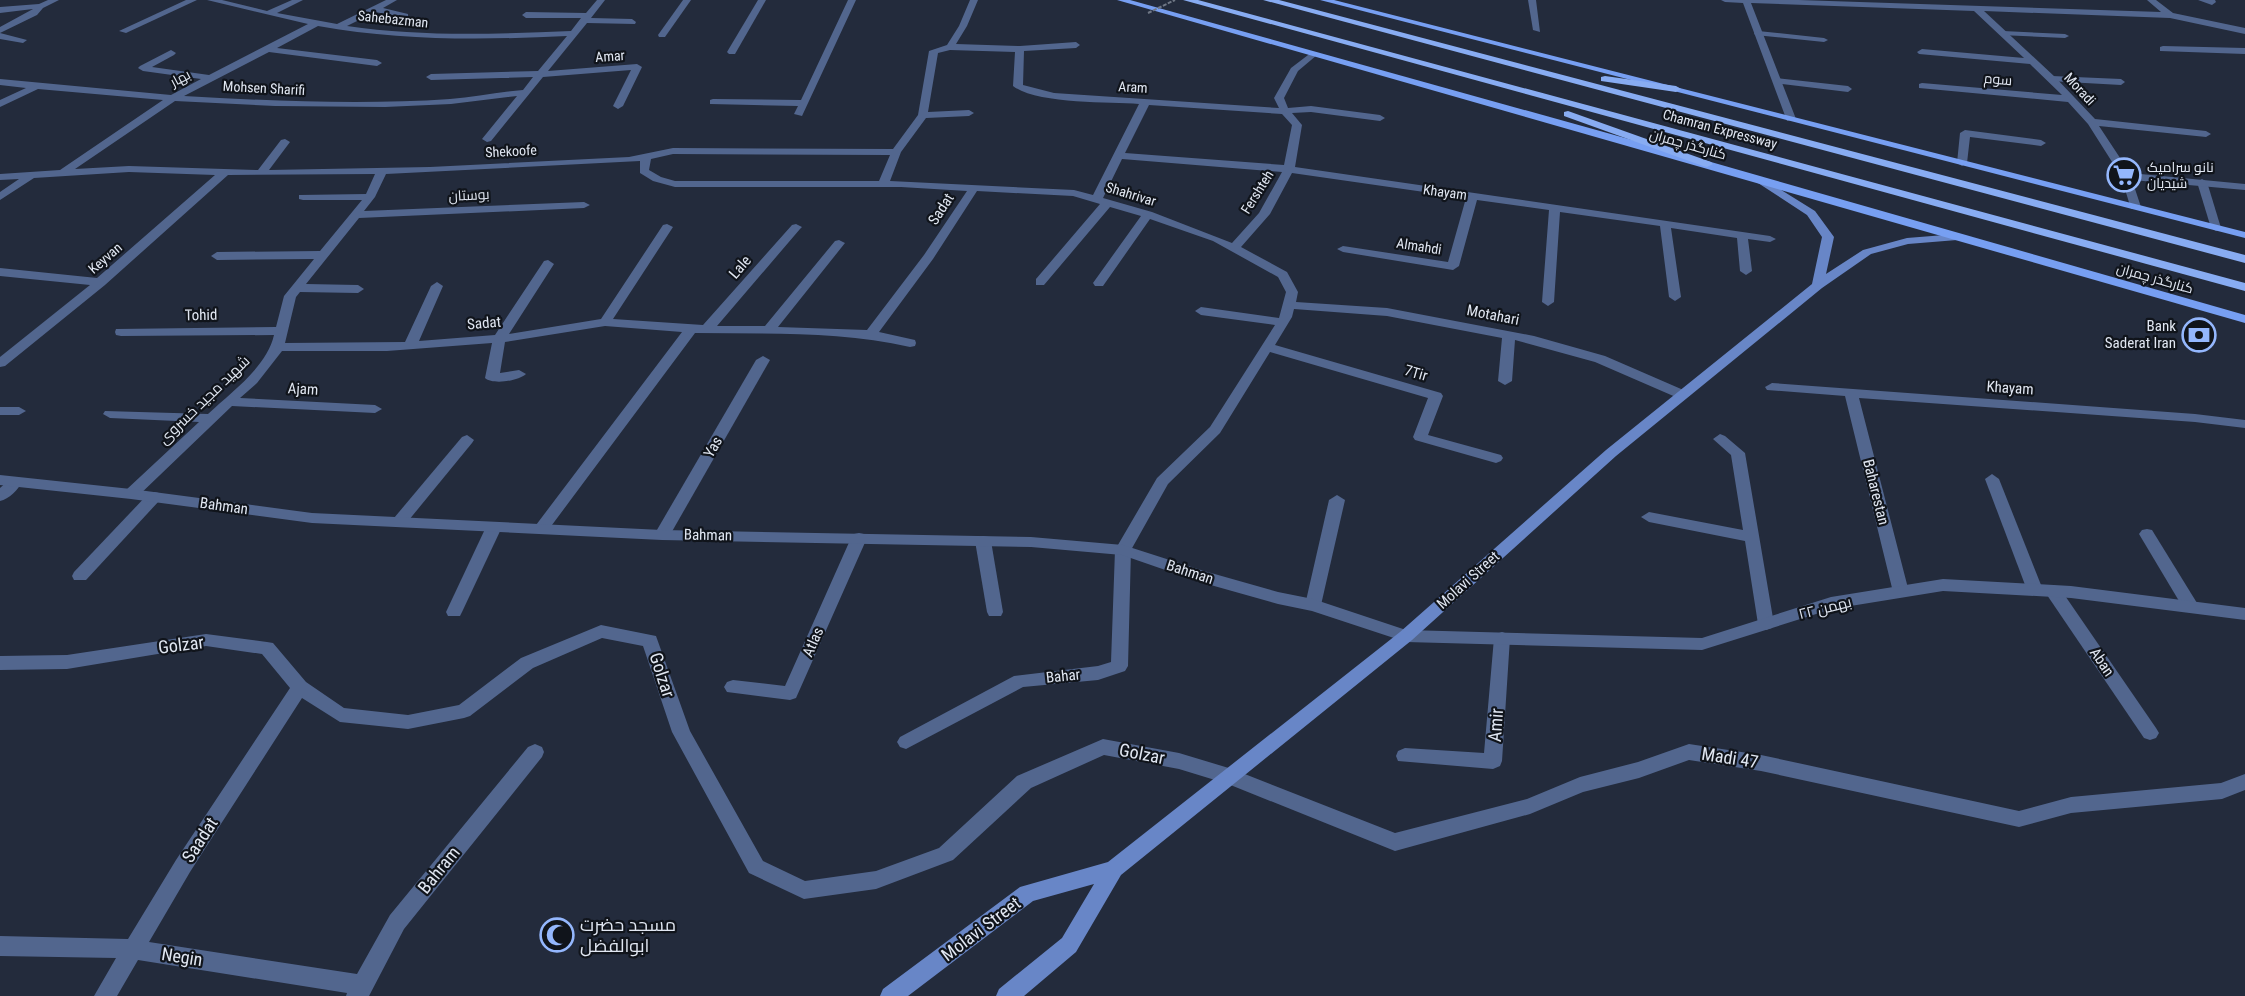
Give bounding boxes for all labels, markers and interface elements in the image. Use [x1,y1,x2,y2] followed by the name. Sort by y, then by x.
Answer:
[357,7,429,31] street label: Sahebazman
[595,47,625,65] street label: Amar
[166,66,193,90] street label: بهار
[2061,69,2099,109] street label: Moradi
[1983,70,2013,90] street label: سوم
[222,78,306,98] street label: Mohsen Sharifi
[1118,78,1148,96] street label: Aram
[1661,106,1779,152] street label: Chamran Expressway
[1647,125,1728,165] street label: کنارگذر چمران
[485,142,538,160] street label: Shekoofe
[2106,157,2142,193] supermarket icon: نانو سرامیک شیدیان
[2147,159,2214,191] place label: نانو سرامیک شیدیان
[1237,167,1277,217] street label: Fershteh
[1104,179,1158,209] street label: Shahrivar
[1422,181,1468,203] street label: Khayam
[448,186,490,204] street label: بوستان
[924,190,958,228] street label: Sadat
[1395,235,1443,257] street label: Almahdi
[85,239,125,277] street label: Keyvan
[725,252,755,282] street label: Lale
[2114,259,2195,299] street label: کنارگذر چمران
[1465,301,1521,329] street label: Motahari
[184,306,218,324] street label: Tohid
[466,313,502,333] street label: Sadat
[2105,317,2176,352] place label: Bank Saderat Iran
[2181,317,2217,353] bank icon: Bank Saderat Iran
[155,352,254,449] street label: شهید مجید خسروی
[1402,361,1430,385] street label: 7Tir
[1986,377,2034,399] street label: Khayam
[287,379,319,399] street label: Ajam
[700,433,726,461] street label: Yas
[1859,457,1893,527] street label: Baharestan
[199,494,249,518] street label: Bahman
[684,526,732,544] street label: Bahman
[1433,547,1503,613] street label: Molavi Street
[1164,556,1216,588] street label: Bahman
[1797,593,1854,624] street label: ۲۲ بهمن
[799,624,827,660] street label: Atlas
[157,631,205,658] street label: Golzar
[2086,644,2118,680] street label: Aban
[645,650,680,700] street label: Golzar
[1045,665,1081,687] street label: Bahar
[1484,707,1507,742] street label: Amir
[1118,739,1167,768] street label: Golzar
[1700,743,1760,772] street label: Madi 47
[177,813,222,866] street label: Saadat
[413,842,464,897] street label: Bahram
[937,892,1024,965] street label: Molavi Street
[580,914,676,957] place label: مسجد حضرت ابوالفضل
[539,917,575,953] mosque icon: مسجد حضرت ابوالفضل
[160,943,204,970] street label: Negin

